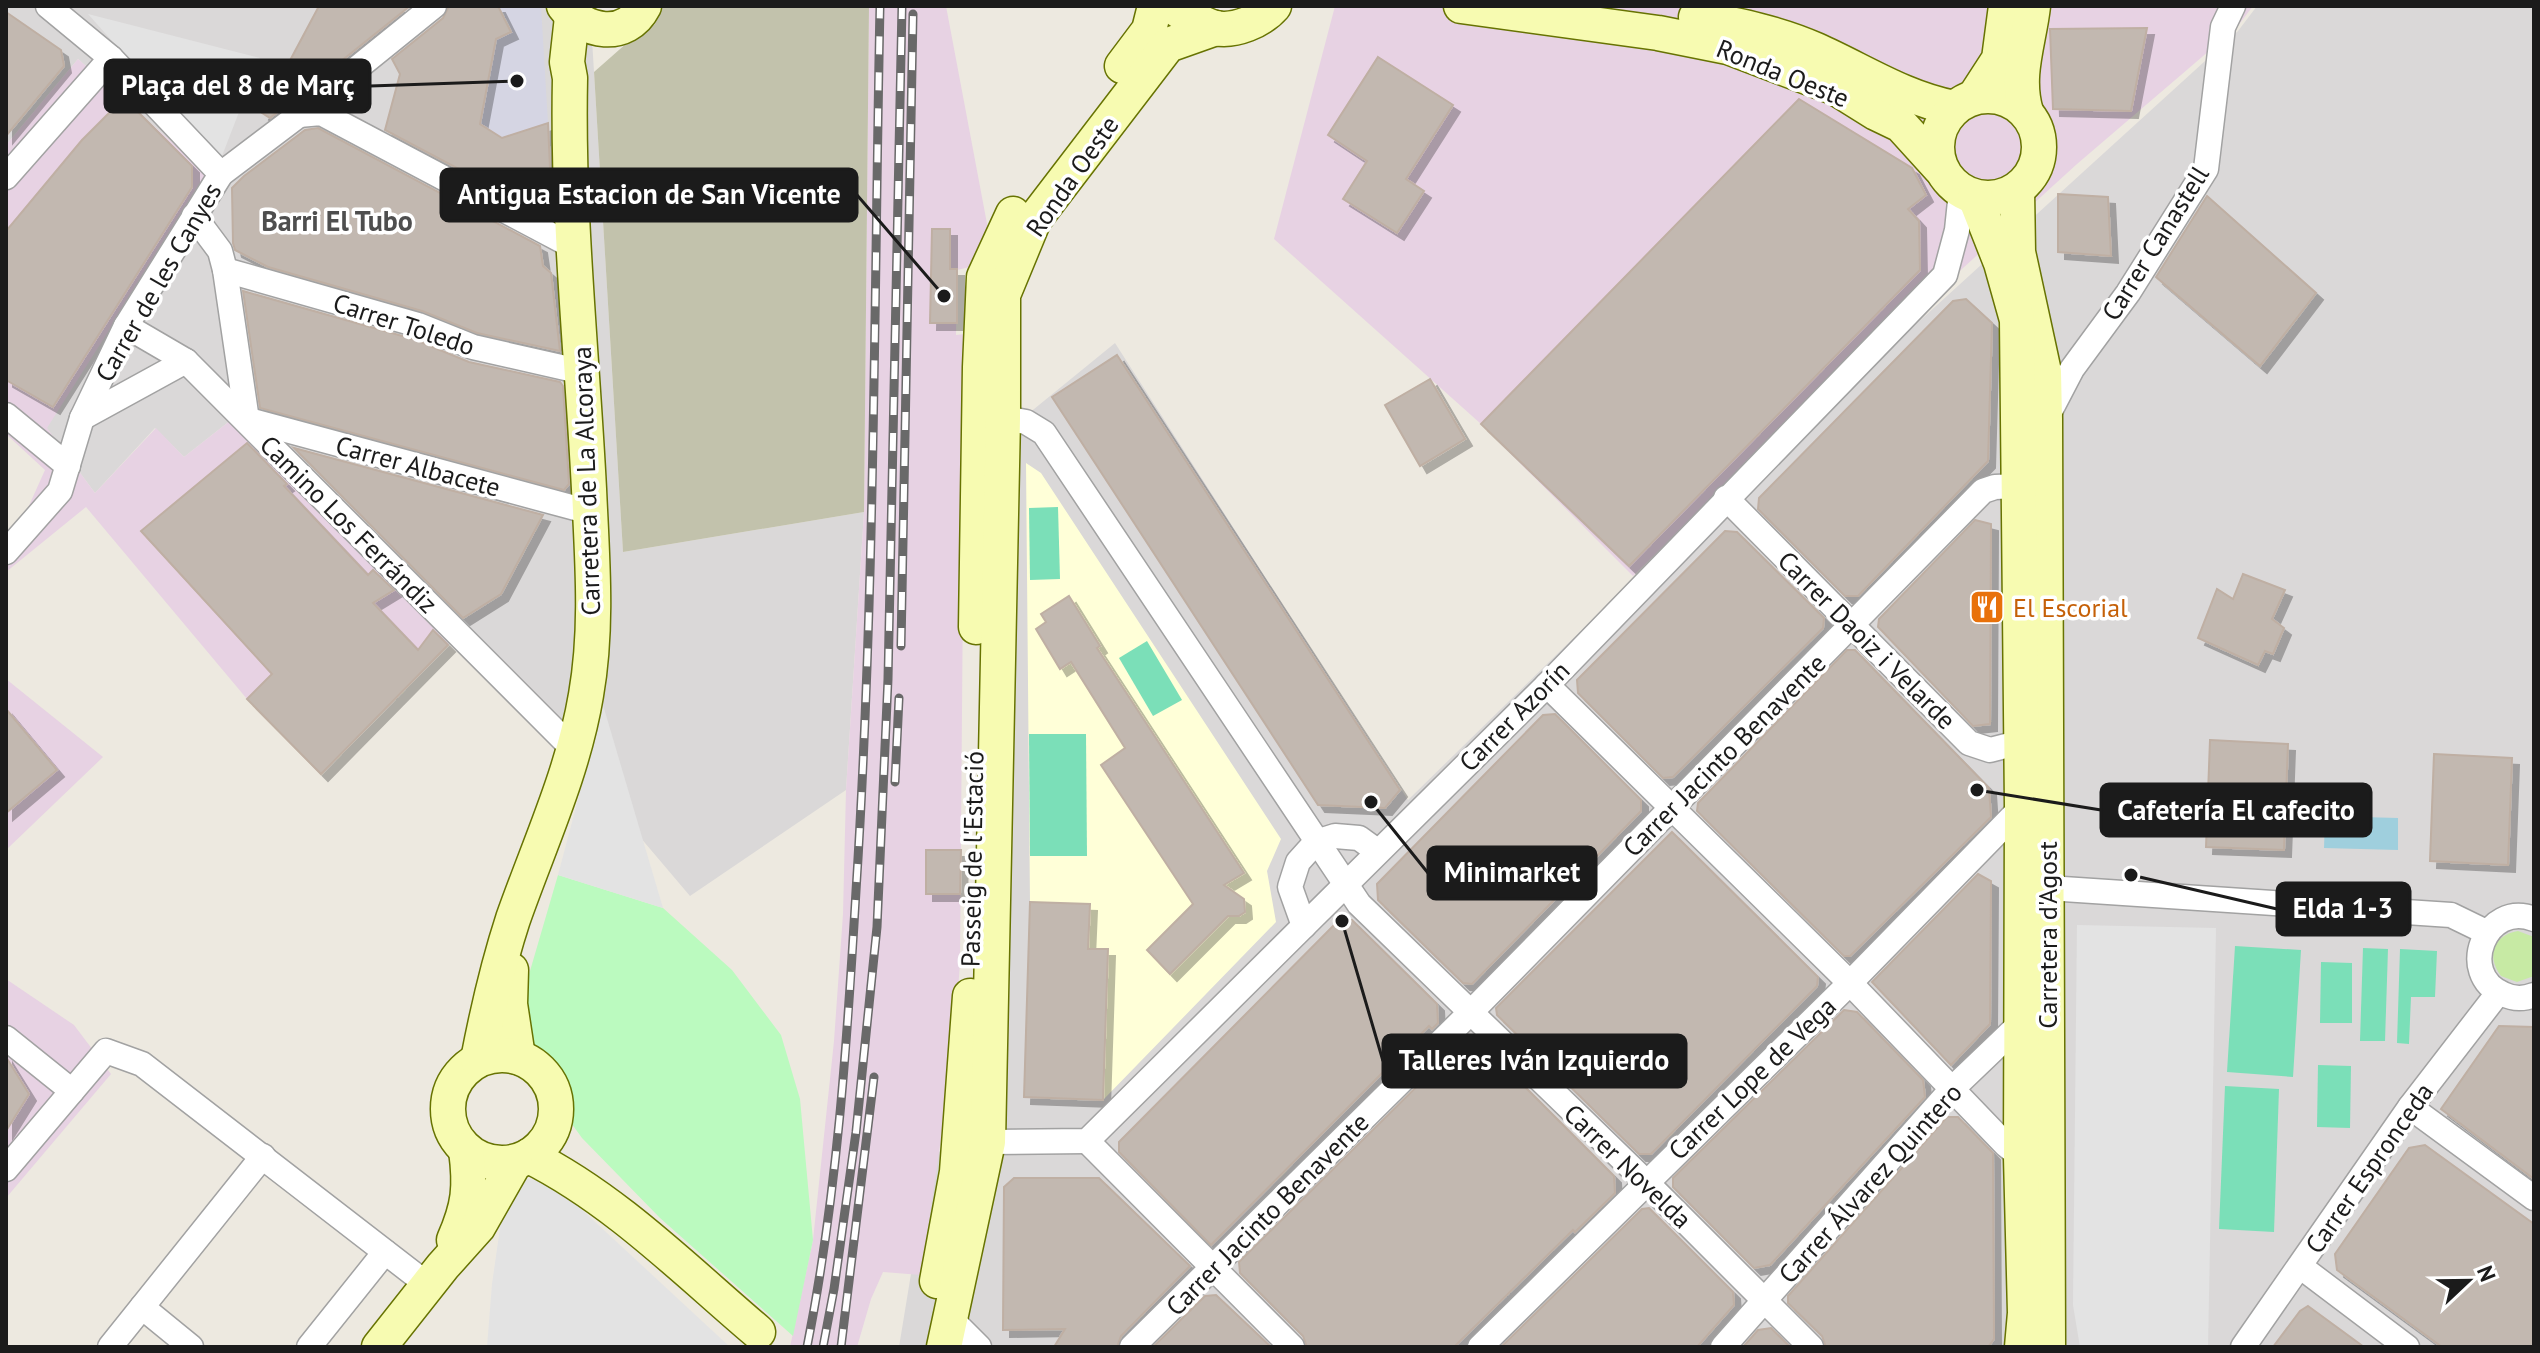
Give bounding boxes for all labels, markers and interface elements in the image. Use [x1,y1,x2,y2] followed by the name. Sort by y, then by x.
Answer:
[1712,31,1854,115] street label: Ronda Oeste
[105,60,370,112] callout: Plaça del 8 de Març
[121,66,355,103] text: Plaça del 8 de Març
[1018,109,1126,243] street label: Ronda Oeste
[2094,159,2216,326] street label: Carrer Canastell
[441,169,857,221] callout: Antigua Estacion de San Vicente
[457,175,841,212] text: Antigua Estacion de San Vicente
[88,177,228,387] street label: Carrer de les Canyes
[261,202,413,239] district label: Barri El Tubo
[329,286,479,362] street label: Carrer Toledo
[565,346,607,616] street label: Carretera de La Alcoraya
[253,428,445,620] street label: Camino Los Ferrándiz
[332,428,504,504] street label: Carrer Albacete
[1771,544,1963,736] street label: Carrer Daoiz i Velarde
[1968,588,2006,626] restaurant icon: El Escorial
[2013,591,2128,624] place label: El Escorial
[1616,647,1832,863] street label: Carrer Jacinto Benavente
[1452,654,1576,778] street label: Carrer Azorín
[954,751,990,967] street label: Passeig de l'Estació
[2101,784,2371,836] callout: Cafetería El cafecito
[2117,791,2355,828] text: Cafetería El cafecito
[2031,841,2064,1029] street label: Carretera d'Agost
[1428,847,1596,899] callout: Minimarket
[1444,853,1580,890] text: Minimarket
[2277,883,2410,935] callout: Elda 1-3
[2293,889,2393,926] text: Elda 1-3
[1661,990,1843,1166] street label: Carrer Lope de Vega
[1383,1035,1686,1087] callout: Talleres Iván Izquierdo
[1399,1041,1669,1078] text: Talleres Iván Izquierdo
[1771,1076,1969,1290] street label: Carrer Álvarez Quintero
[2298,1076,2440,1260] street label: Carrer Espronceda
[1557,1097,1699,1235] street label: Carrer Novelda
[1159,1106,1375,1322] street label: Carrer Jacinto Benavente
[2428,1241,2508,1321] north arrow
[2471,1262,2502,1285] text: N

